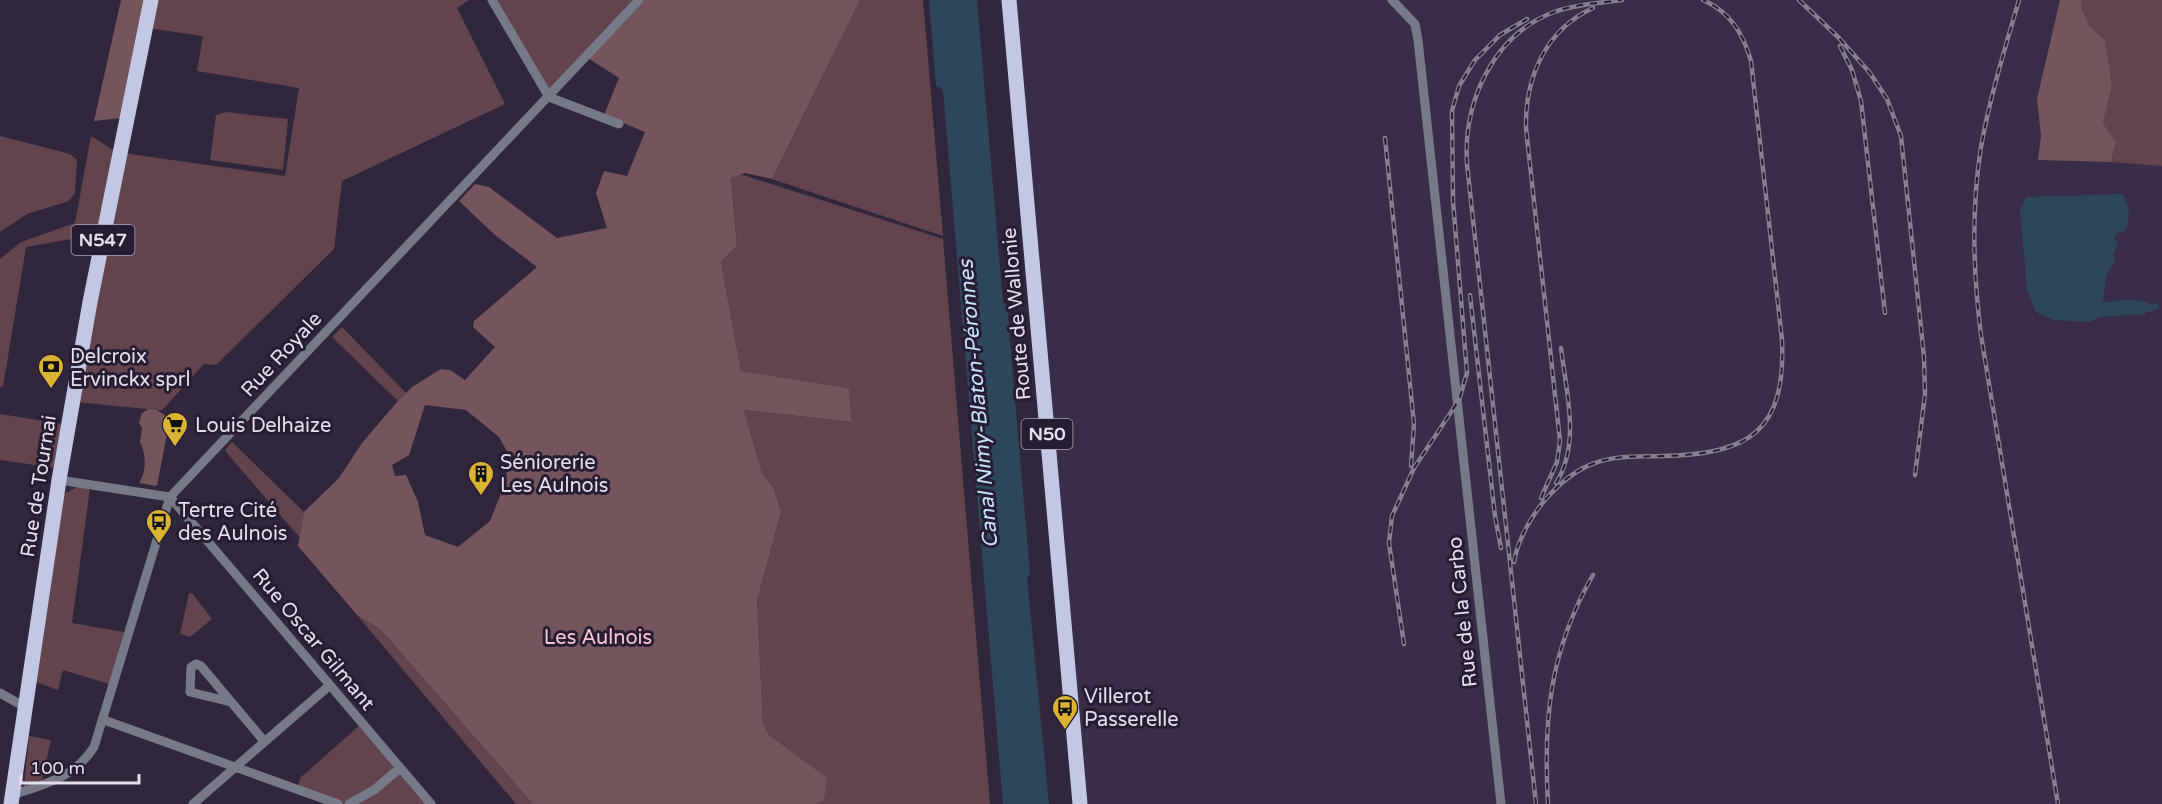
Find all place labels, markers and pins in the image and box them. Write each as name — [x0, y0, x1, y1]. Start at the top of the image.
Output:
place label: Delcroix Ervinckx sprl — [70, 345, 190, 392]
bank icon: Delcroix Ervinckx sprl — [36, 352, 66, 390]
supermarket icon: Louis Delhaize — [160, 410, 190, 448]
place label: Louis Delhaize — [195, 414, 331, 438]
place label: Séniorerie Les Aulnois — [500, 451, 608, 498]
building icon: Séniorerie Les Aulnois — [466, 459, 496, 497]
place label: Tertre Cité des Aulnois — [178, 499, 287, 546]
bus stop icon: Tertre Cité des Aulnois — [144, 507, 174, 545]
place label: Villerot Passerelle — [1084, 685, 1179, 732]
bus stop icon: Villerot Passerelle — [1050, 693, 1080, 731]

